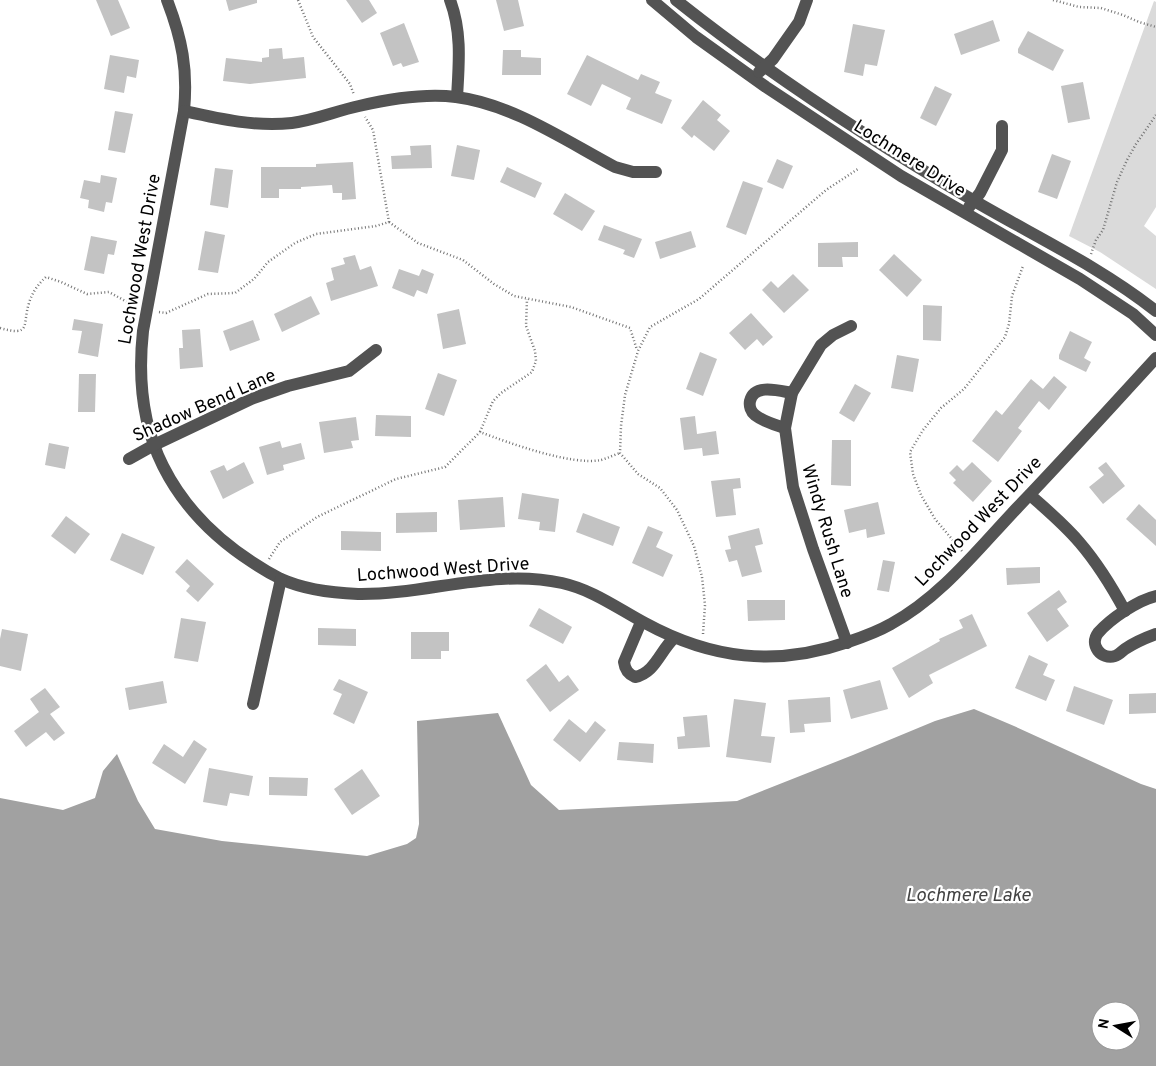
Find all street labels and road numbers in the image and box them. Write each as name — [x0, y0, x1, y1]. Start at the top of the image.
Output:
street label: Lochmere Drive — [849, 116, 970, 203]
street label: Lochwood West Drive — [114, 172, 167, 346]
street label: Shadow Bend Lane — [129, 364, 280, 448]
street label: Lochwood West Drive — [911, 452, 1047, 592]
street label: Windy Rush Lane — [795, 462, 858, 601]
street label: Lochwood West Drive — [356, 553, 530, 588]

